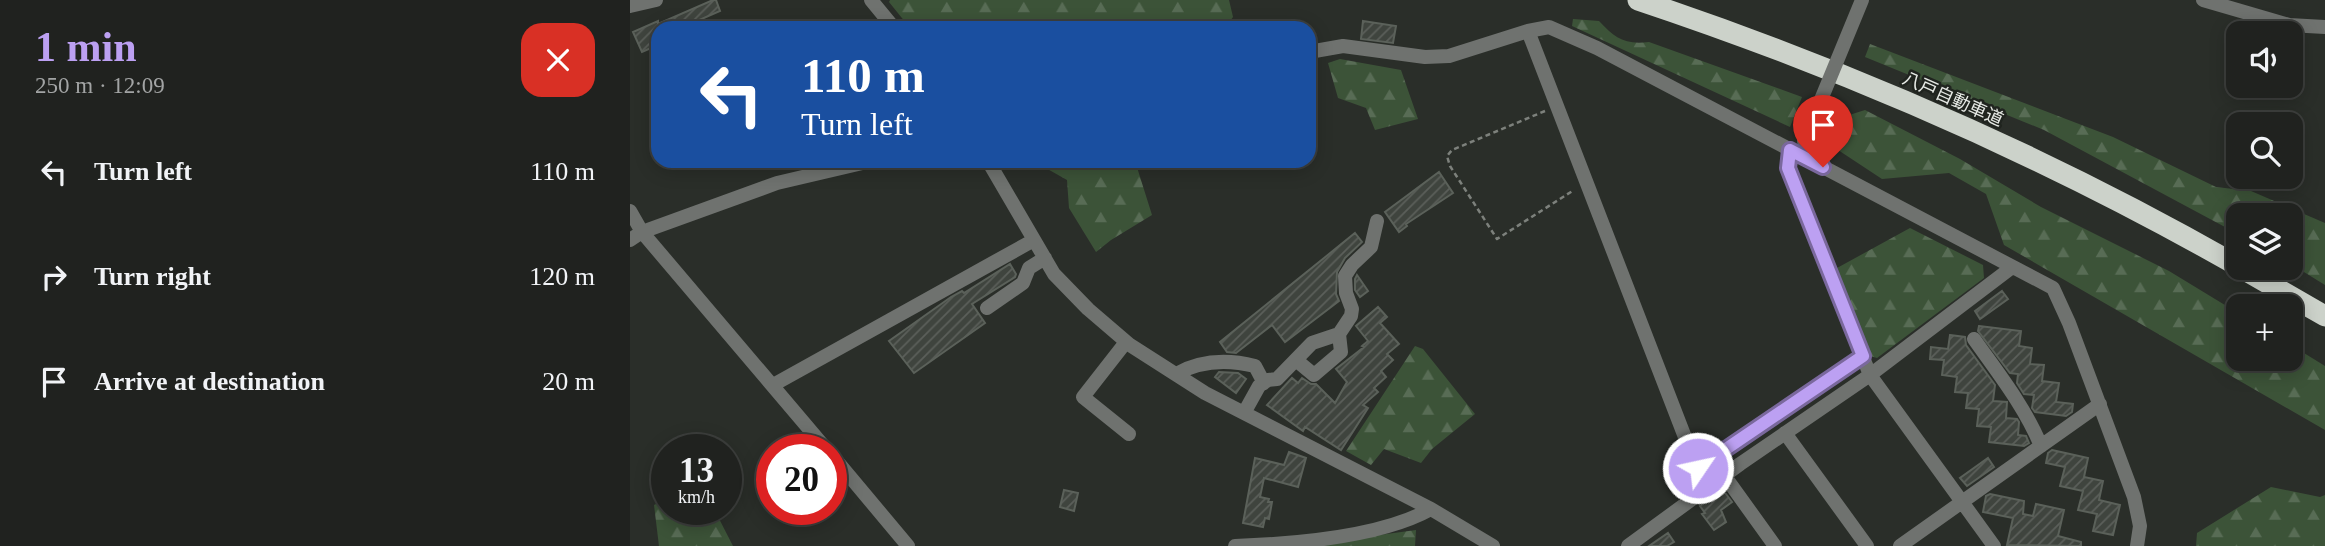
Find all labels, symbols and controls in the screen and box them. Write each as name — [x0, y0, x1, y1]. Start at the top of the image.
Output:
map controls — [2226, 21, 2303, 371]
button: sound — [2226, 21, 2303, 98]
button: close — [521, 23, 595, 97]
text: 1 min — [35, 24, 137, 70]
text: 110 m — [801, 48, 925, 103]
icon: left — [686, 49, 777, 140]
street label: 八戸自動車道 — [1900, 68, 2006, 130]
text: 250 m · 12:09 — [35, 73, 165, 98]
pin — [1793, 95, 1853, 167]
text: Turn left — [801, 106, 913, 142]
icon: arrive — [1804, 106, 1842, 144]
button: search — [2226, 112, 2303, 189]
icon: left — [35, 153, 73, 191]
text: Turn left — [94, 157, 192, 186]
text: 110 m — [530, 157, 595, 186]
button: layers — [2226, 203, 2303, 280]
icon: right — [35, 258, 73, 296]
text: Turn right — [94, 262, 211, 291]
text: 120 m — [529, 262, 595, 291]
button: + — [2226, 294, 2303, 371]
icon: arrive — [35, 363, 73, 401]
text: Arrive at destination — [94, 367, 325, 396]
text: 20 m — [542, 367, 595, 396]
position arrow — [1661, 431, 1735, 505]
speed limit sign: 20 — [756, 434, 847, 525]
text: 13 — [679, 451, 714, 490]
text: km/h — [678, 487, 715, 507]

